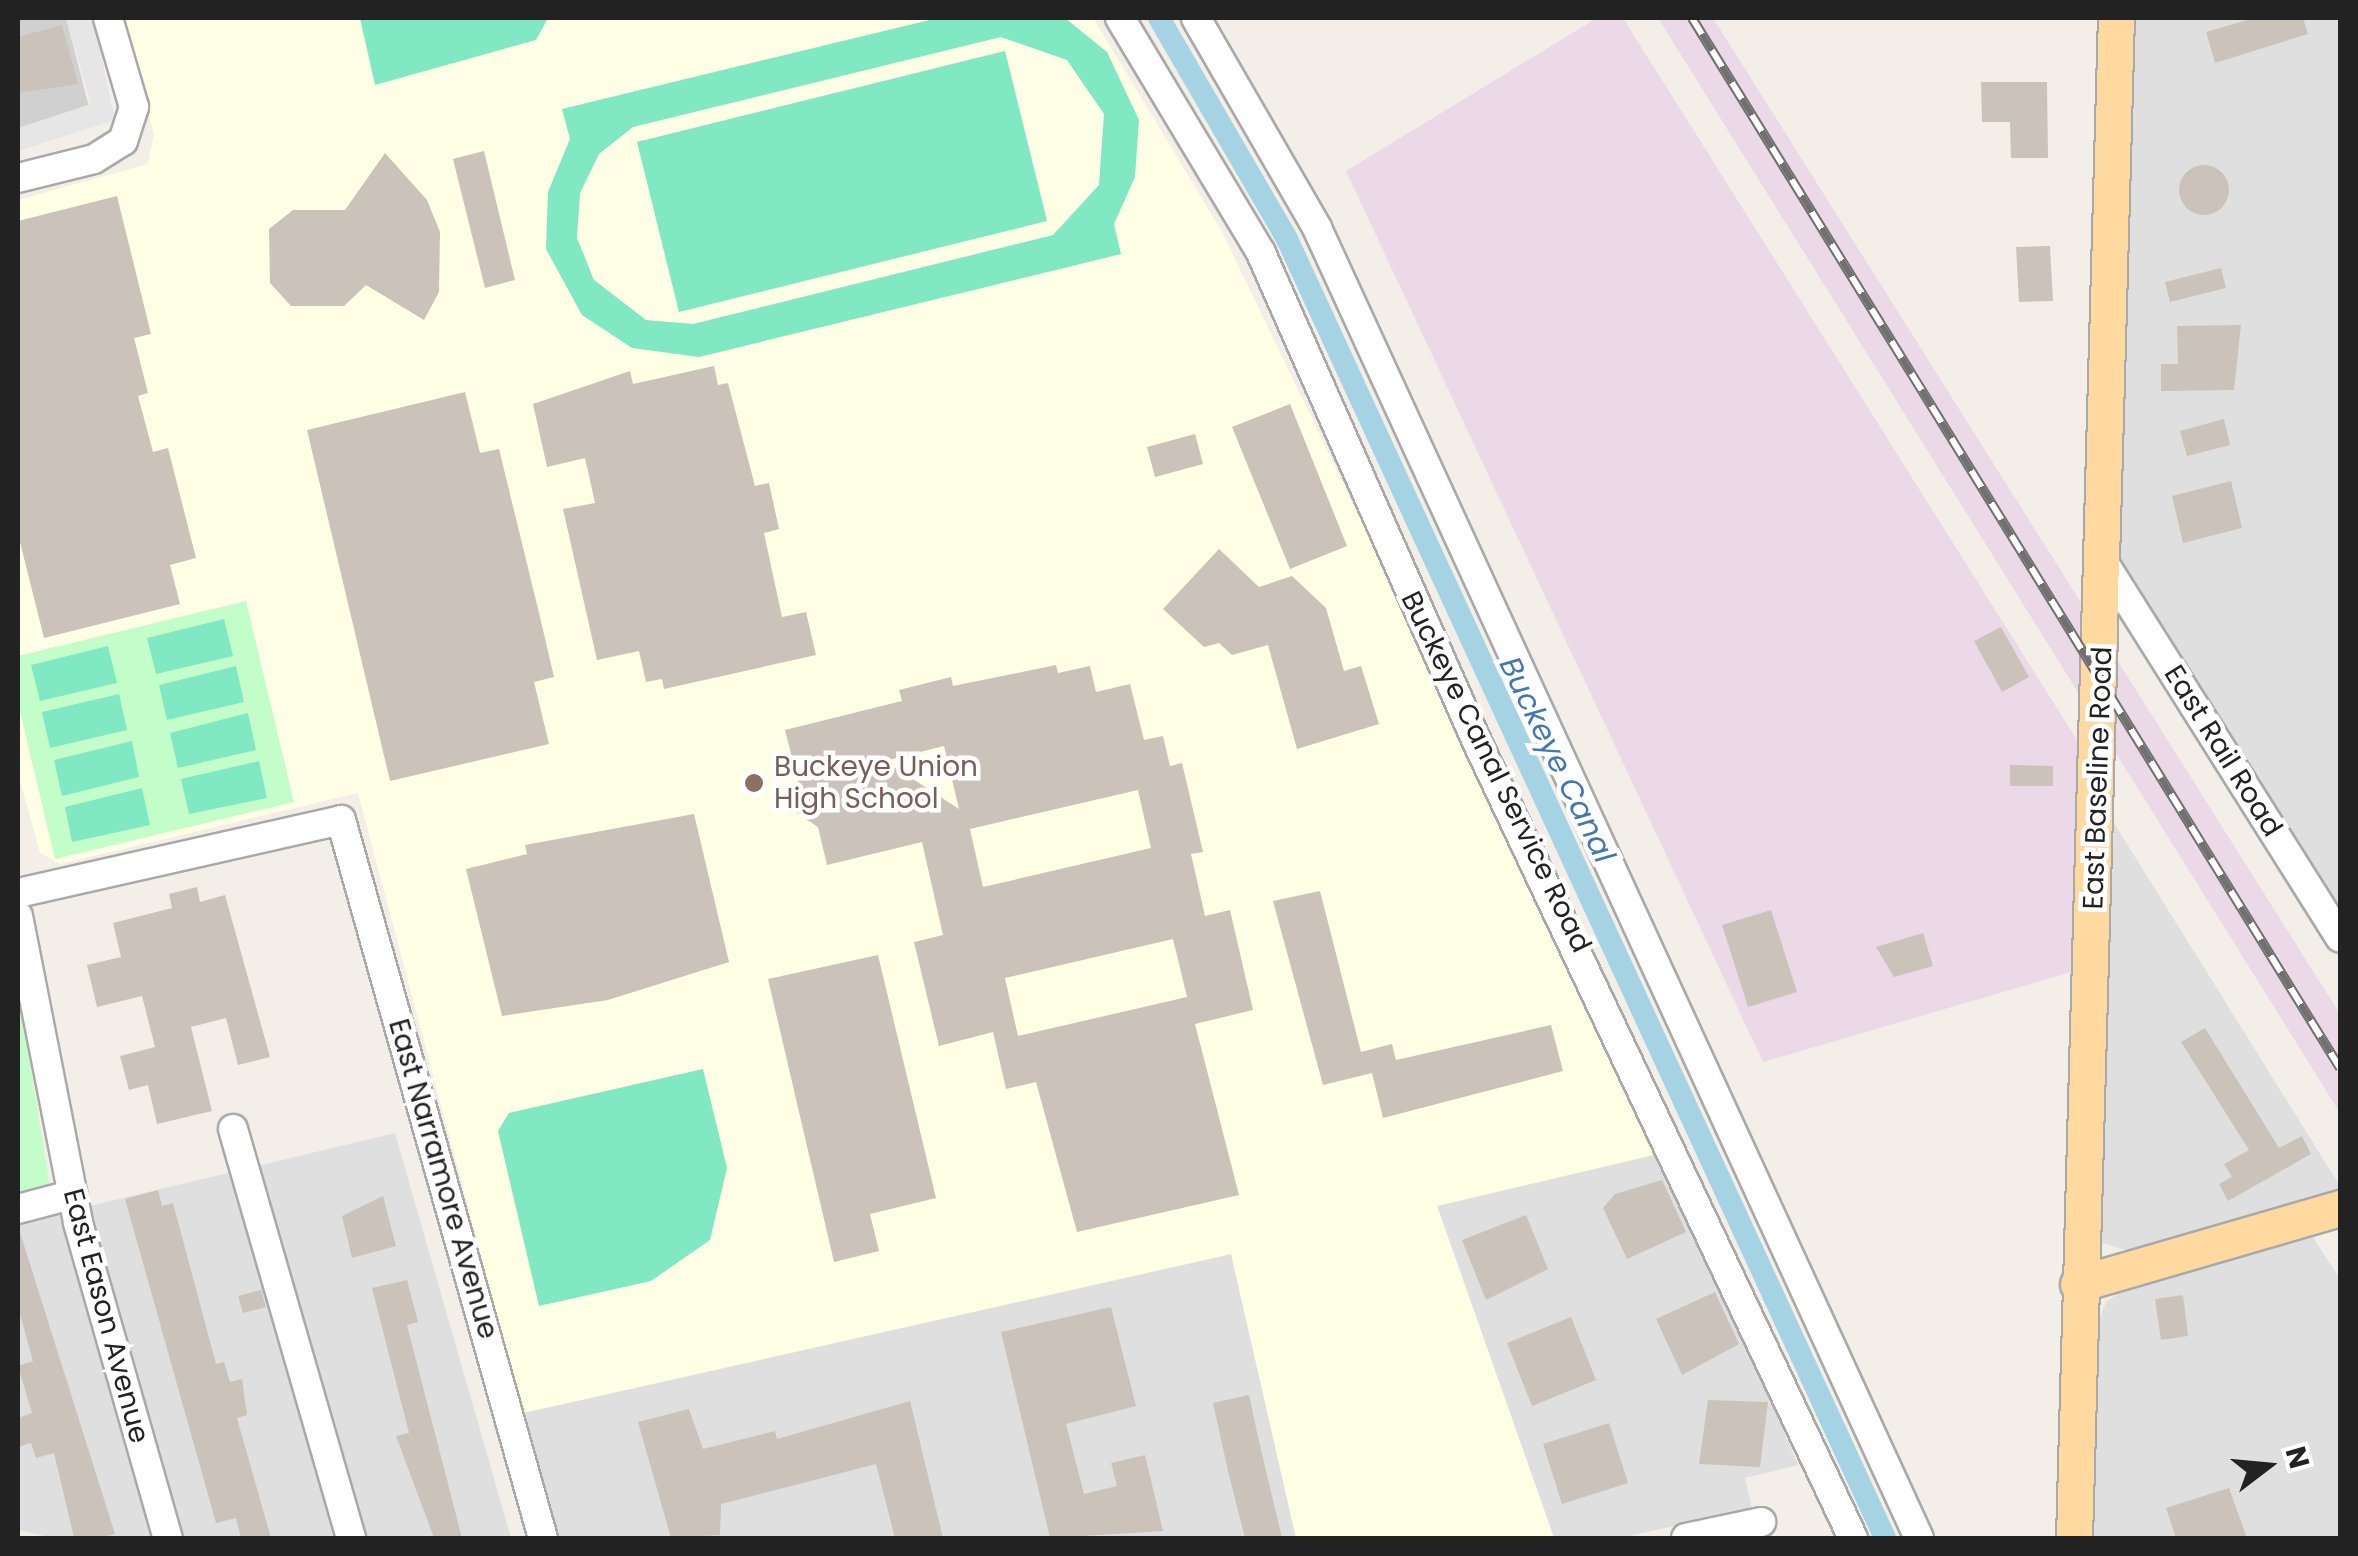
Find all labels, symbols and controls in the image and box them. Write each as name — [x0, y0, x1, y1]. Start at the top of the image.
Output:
street label: Buckeye Canal Service Road — [1394, 586, 1598, 958]
street label: East Baseline Road — [2077, 646, 2119, 910]
water label: Buckeye Canal — [1492, 651, 1622, 869]
street label: East Rail Road — [2157, 659, 2289, 843]
place label: Buckeye Union High School — [774, 750, 978, 816]
marker: Buckeye Union High School — [743, 772, 765, 794]
street label: East Narramore Avenue — [381, 1015, 505, 1343]
street label: East Eason Avenue — [56, 1185, 156, 1447]
north arrow — [2218, 1416, 2318, 1516]
text: N — [2276, 1442, 2319, 1473]

